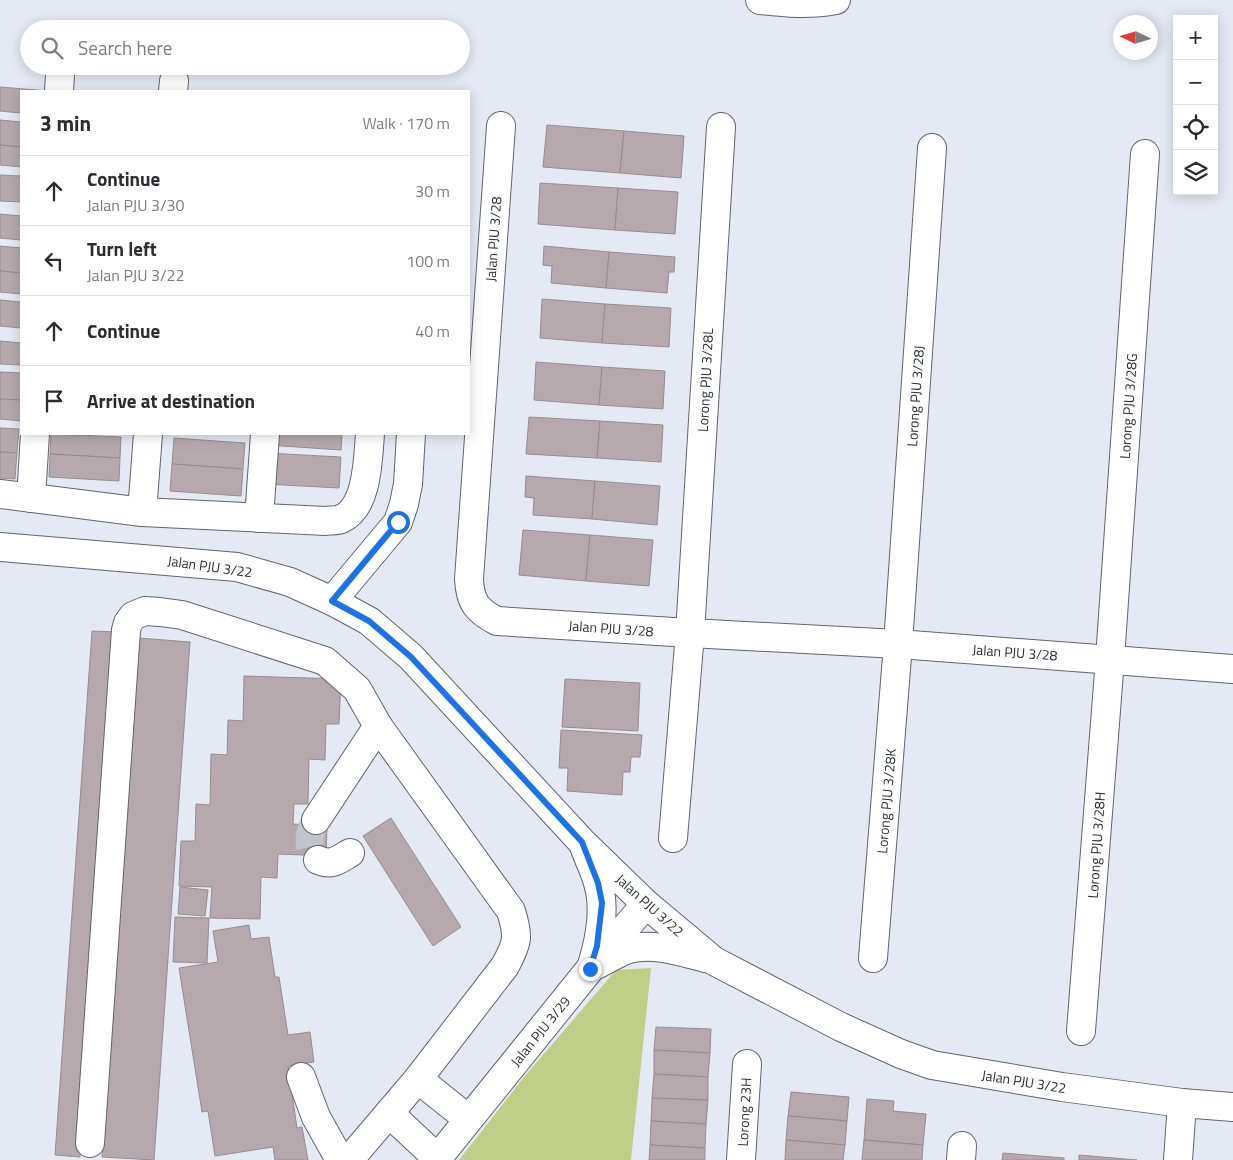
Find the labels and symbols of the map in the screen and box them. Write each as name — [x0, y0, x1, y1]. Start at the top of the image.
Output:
north arrow — [1113, 15, 1158, 60]
street label: Jalan PJU 3/28 — [480, 196, 506, 282]
street label: Lorong PJU 3/28L — [692, 327, 718, 432]
street label: Lorong PJU 3/28J — [901, 345, 929, 447]
street label: Lorong PJU 3/28G — [1114, 352, 1142, 460]
route start — [387, 511, 410, 534]
street label: Jalan PJU 3/22 — [166, 550, 254, 582]
street label: Jalan PJU 3/28 — [568, 615, 654, 641]
street label: Jalan PJU 3/28 — [972, 639, 1058, 665]
street label: Lorong PJU 3/28K — [871, 748, 901, 854]
street label: Lorong PJU 3/28H — [1082, 791, 1110, 899]
street label: Jalan PJU 3/22 — [611, 869, 689, 941]
route end — [579, 958, 602, 981]
street label: Jalan PJU 3/29 — [505, 991, 575, 1071]
street label: Jalan PJU 3/22 — [980, 1064, 1068, 1098]
street label: Lorong 23H — [732, 1077, 756, 1147]

